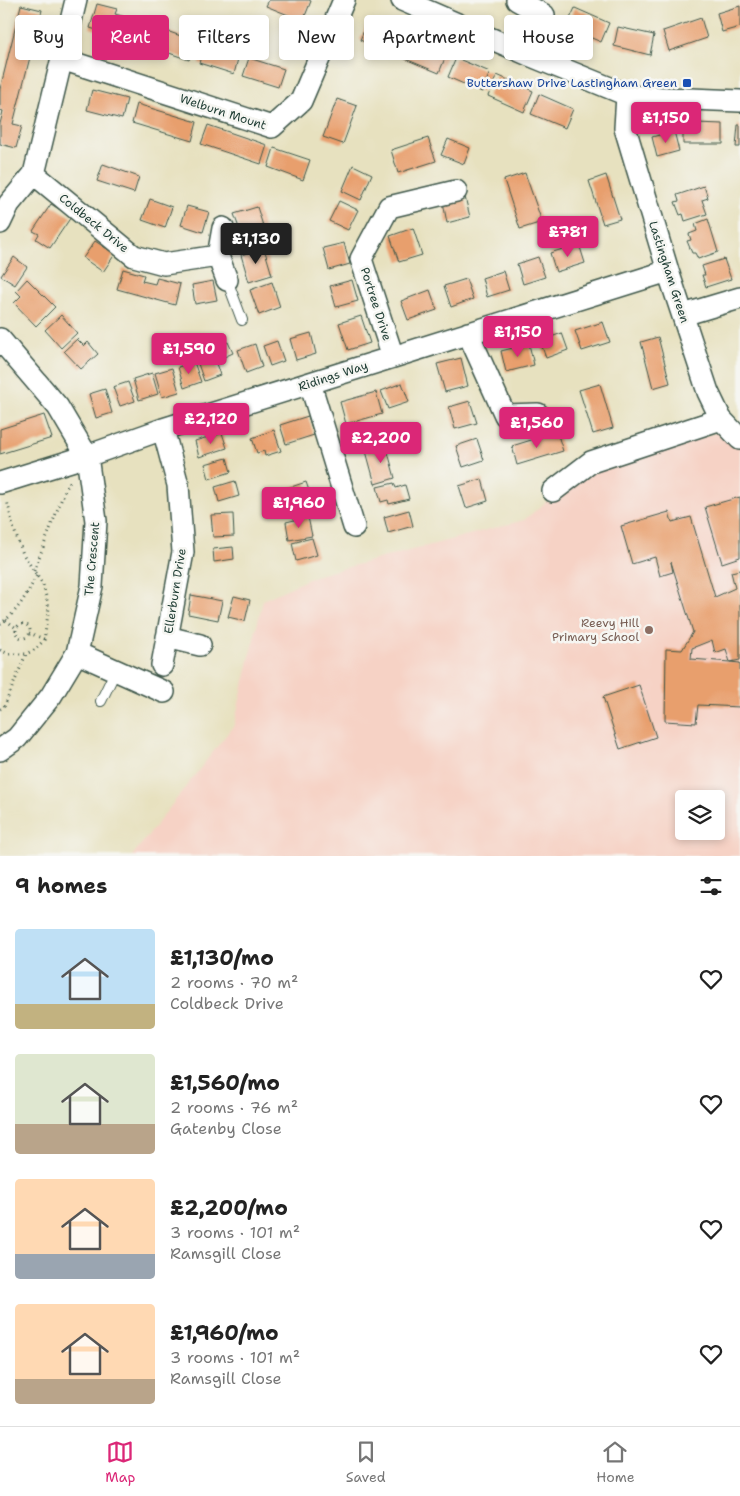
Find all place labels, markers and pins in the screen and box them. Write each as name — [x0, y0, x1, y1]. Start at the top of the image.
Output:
place label: Buttershaw Drive Lastingham Green — [467, 75, 677, 91]
marker: Buttershaw Drive Lastingham Green — [681, 77, 693, 89]
pin: £1,150 — [625, 102, 707, 144]
pin: £781 — [538, 216, 598, 258]
pin: £1,130 — [215, 222, 297, 265]
pin: £1,150 — [477, 316, 559, 358]
pin: £1,590 — [148, 332, 230, 375]
pin: £2,120 — [170, 402, 252, 445]
pin: £1,560 — [496, 406, 578, 449]
pin: £2,200 — [340, 422, 422, 464]
pin: £1,960 — [258, 486, 340, 529]
place label: Reevy Hill Primary School — [552, 615, 639, 645]
marker: Reevy Hill Primary School — [643, 624, 655, 636]

